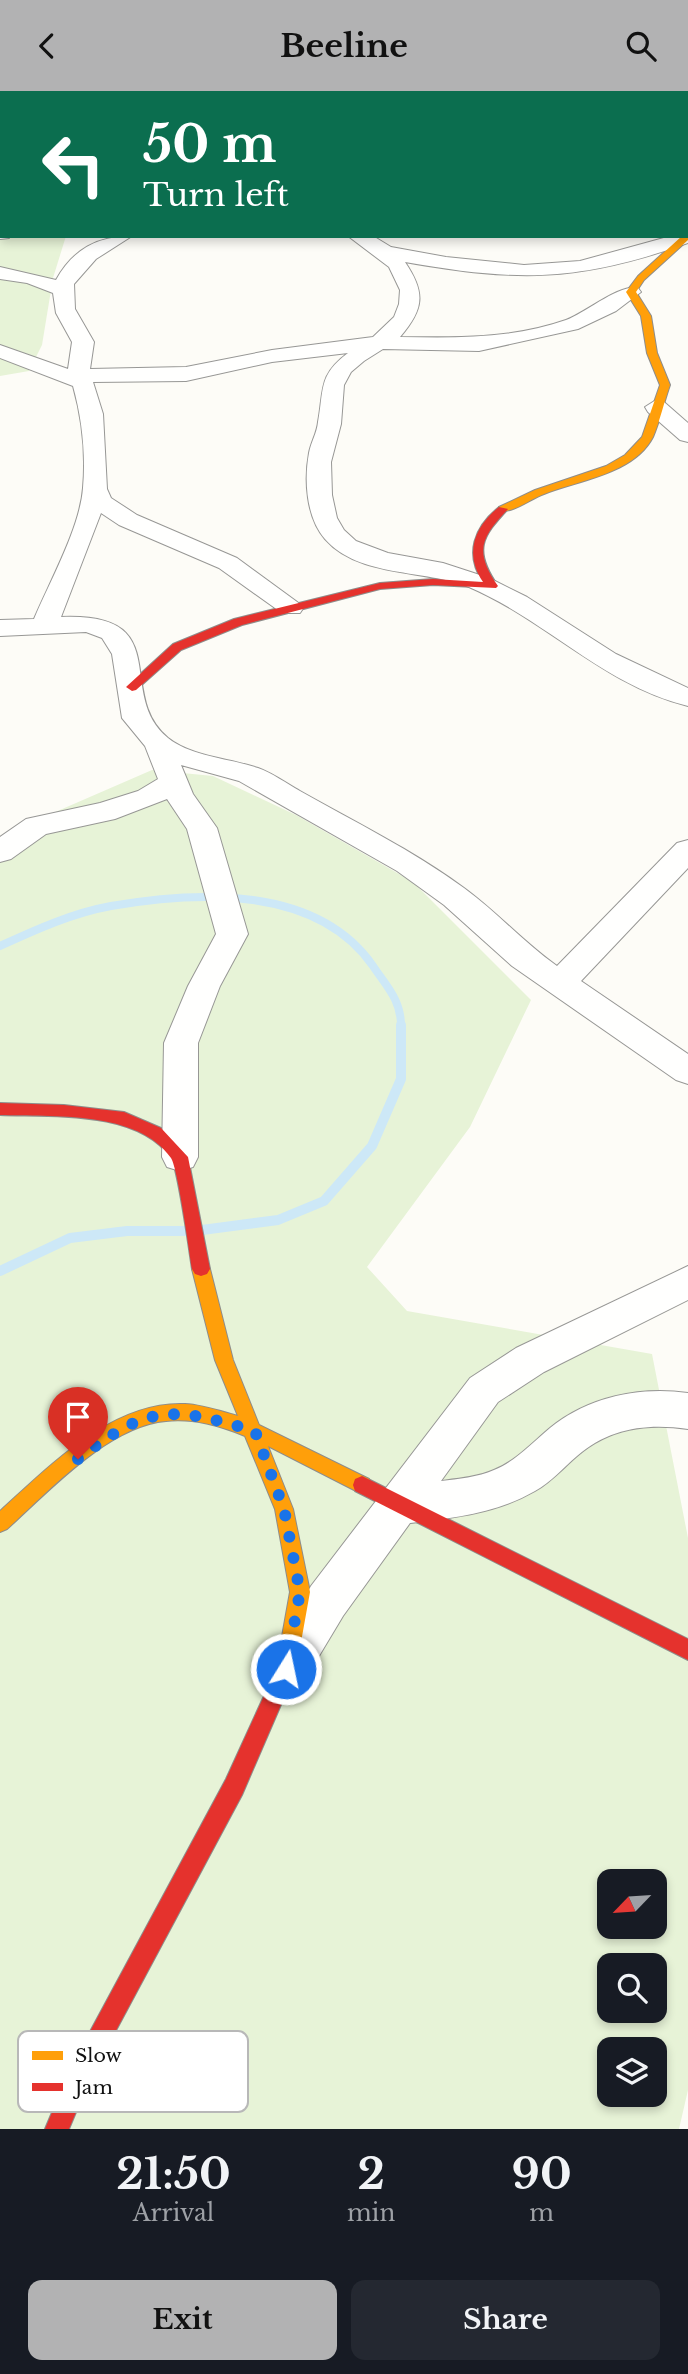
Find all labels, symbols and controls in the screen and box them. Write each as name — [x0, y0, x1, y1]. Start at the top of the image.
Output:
text: Beeline — [280, 26, 408, 66]
icon: back — [28, 27, 66, 65]
icon: search — [622, 27, 660, 65]
text: 50 m — [143, 114, 276, 175]
icon: left — [28, 119, 119, 210]
text: Turn left — [143, 175, 289, 215]
pin — [48, 1387, 108, 1459]
icon: arrive — [59, 1398, 97, 1436]
position arrow — [249, 1632, 323, 1706]
north arrow — [597, 1869, 667, 1939]
map controls — [597, 1869, 667, 2107]
button: search — [597, 1953, 667, 2023]
legend — [18, 2031, 248, 2112]
button: layers — [597, 2037, 667, 2107]
text: Slow — [75, 2044, 122, 2067]
text: Jam — [72, 2076, 113, 2099]
text: 21:50 — [116, 2148, 231, 2200]
text: 2 — [357, 2148, 385, 2200]
text: 90 — [512, 2148, 572, 2200]
text: Arrival — [133, 2199, 214, 2227]
text: min — [347, 2199, 395, 2227]
text: m — [529, 2199, 554, 2227]
button: Exit — [28, 2280, 337, 2360]
button: Share — [351, 2280, 660, 2360]

